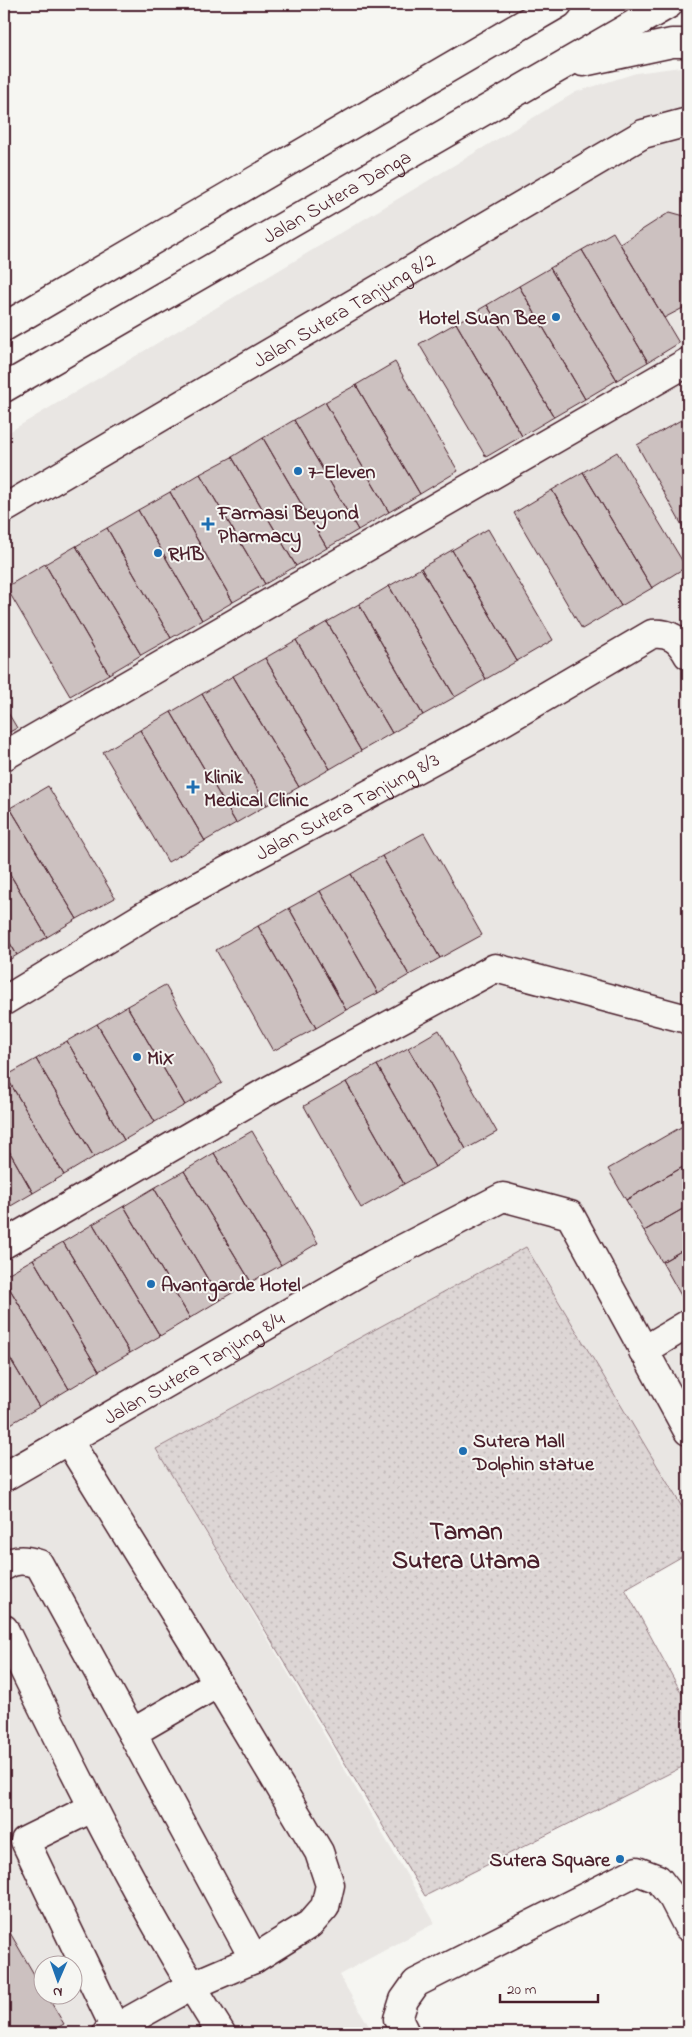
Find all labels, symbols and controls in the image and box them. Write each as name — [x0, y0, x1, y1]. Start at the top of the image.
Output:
street label: Jalan Sutera Danga — [258, 144, 417, 252]
street label: Jalan Sutera Tanjung 8/2 — [249, 247, 442, 377]
place label: Hotel Suan Bee — [419, 305, 547, 334]
marker: Hotel Suan Bee — [550, 311, 562, 323]
place label: 7-Eleven — [308, 459, 375, 488]
marker: 7-Eleven — [292, 465, 304, 477]
place label: Farmasi Beyond Pharmacy — [217, 500, 359, 553]
marker: Farmasi Beyond Pharmacy — [202, 518, 214, 530]
place label: RHB — [168, 541, 205, 570]
marker: RHB — [152, 547, 164, 559]
street label: Jalan Sutera Tanjung 8/3 — [251, 747, 446, 869]
place label: Klinik Medical Clinic — [204, 764, 309, 816]
marker: Klinik Medical Clinic — [186, 780, 200, 794]
place label: MiX — [147, 1045, 175, 1074]
marker: MiX — [131, 1051, 143, 1063]
place label: Avantgarde Hotel — [161, 1272, 301, 1302]
marker: Avantgarde Hotel — [145, 1278, 157, 1290]
street label: Jalan Sutera Tanjung 8/4 — [99, 1306, 291, 1433]
place label: Sutera Mall Dolphin statue — [472, 1428, 595, 1480]
marker: Sutera Mall Dolphin statue — [457, 1445, 469, 1457]
district label: Taman Sutera Utama — [392, 1515, 540, 1580]
place label: Sutera Square — [490, 1847, 611, 1876]
marker: Sutera Square — [614, 1853, 626, 1865]
north arrow — [32, 1954, 82, 2004]
scale bar — [500, 1972, 597, 2004]
text: 20 m — [507, 1979, 537, 2001]
text: N — [53, 1981, 63, 2002]

